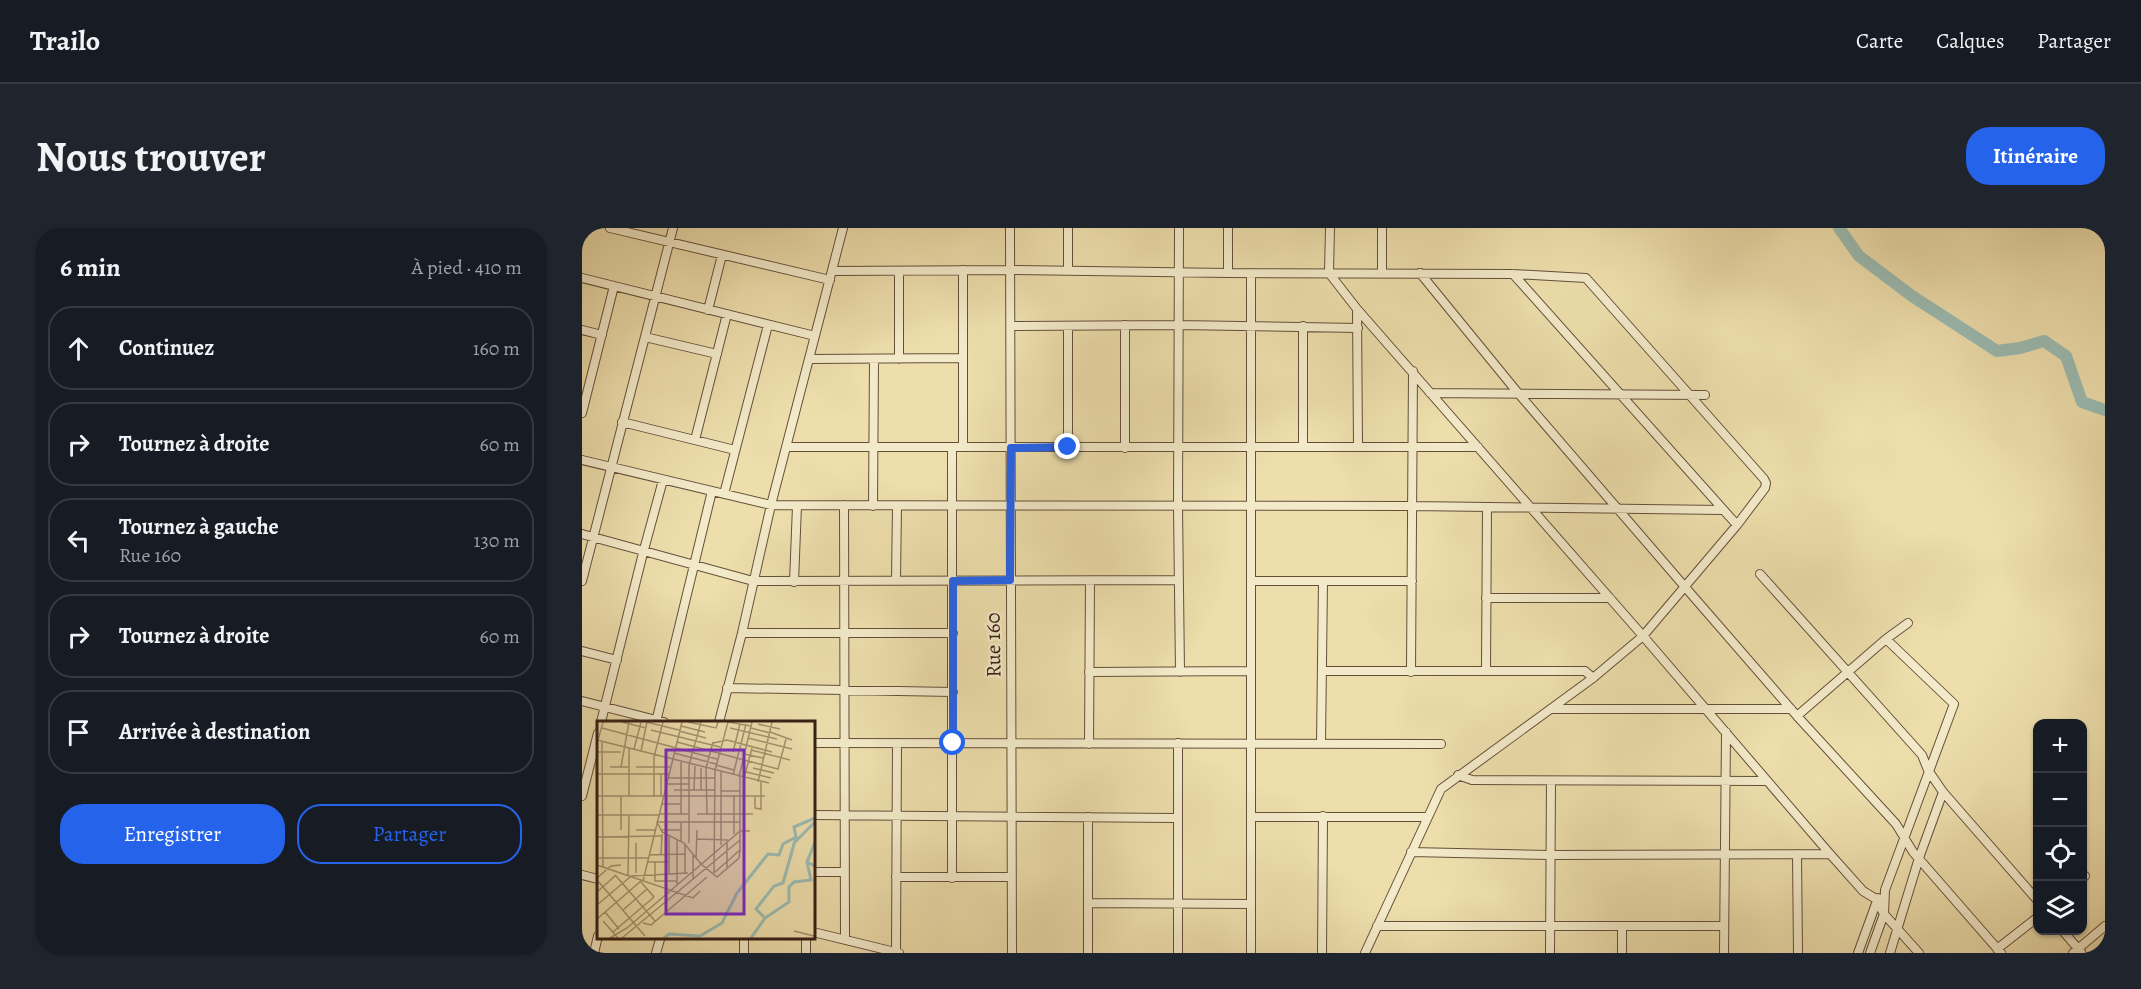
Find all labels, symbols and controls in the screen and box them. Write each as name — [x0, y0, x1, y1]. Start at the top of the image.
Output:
text: Trailo — [30, 22, 100, 60]
text: Carte — [1856, 27, 1903, 55]
text: Calques — [1936, 27, 2004, 55]
text: Partager — [2037, 27, 2111, 55]
button: Itinéraire — [1966, 127, 2105, 185]
text: Nous trouver — [36, 128, 266, 185]
text: 6 min — [60, 250, 121, 285]
text: À pied · 410 m — [411, 254, 522, 281]
icon: ahead — [62, 332, 95, 365]
text: Continuez — [119, 333, 214, 363]
text: 160 m — [473, 335, 520, 362]
icon: right — [62, 428, 95, 461]
text: Tournez à droite — [119, 429, 270, 459]
text: 60 m — [480, 431, 520, 458]
route end — [1054, 433, 1080, 459]
text: Tournez à gauche — [119, 512, 279, 542]
icon: left — [62, 524, 95, 557]
text: 130 m — [474, 527, 520, 554]
text: Rue 160 — [119, 542, 181, 569]
street label: Rue 160 — [978, 612, 1008, 678]
icon: right — [62, 620, 95, 653]
text: Tournez à droite — [119, 621, 270, 651]
text: 60 m — [480, 623, 520, 650]
icon: arrive — [62, 716, 95, 749]
text: Arrivée à destination — [119, 717, 310, 747]
map controls — [2033, 719, 2087, 935]
button: + — [2033, 719, 2087, 773]
inset map — [597, 721, 814, 938]
route start — [939, 729, 965, 755]
button: − — [2033, 773, 2087, 827]
button: Enregistrer — [60, 804, 285, 864]
button: Partager — [297, 804, 522, 864]
button: locate — [2033, 827, 2087, 881]
button: layers — [2033, 881, 2087, 935]

